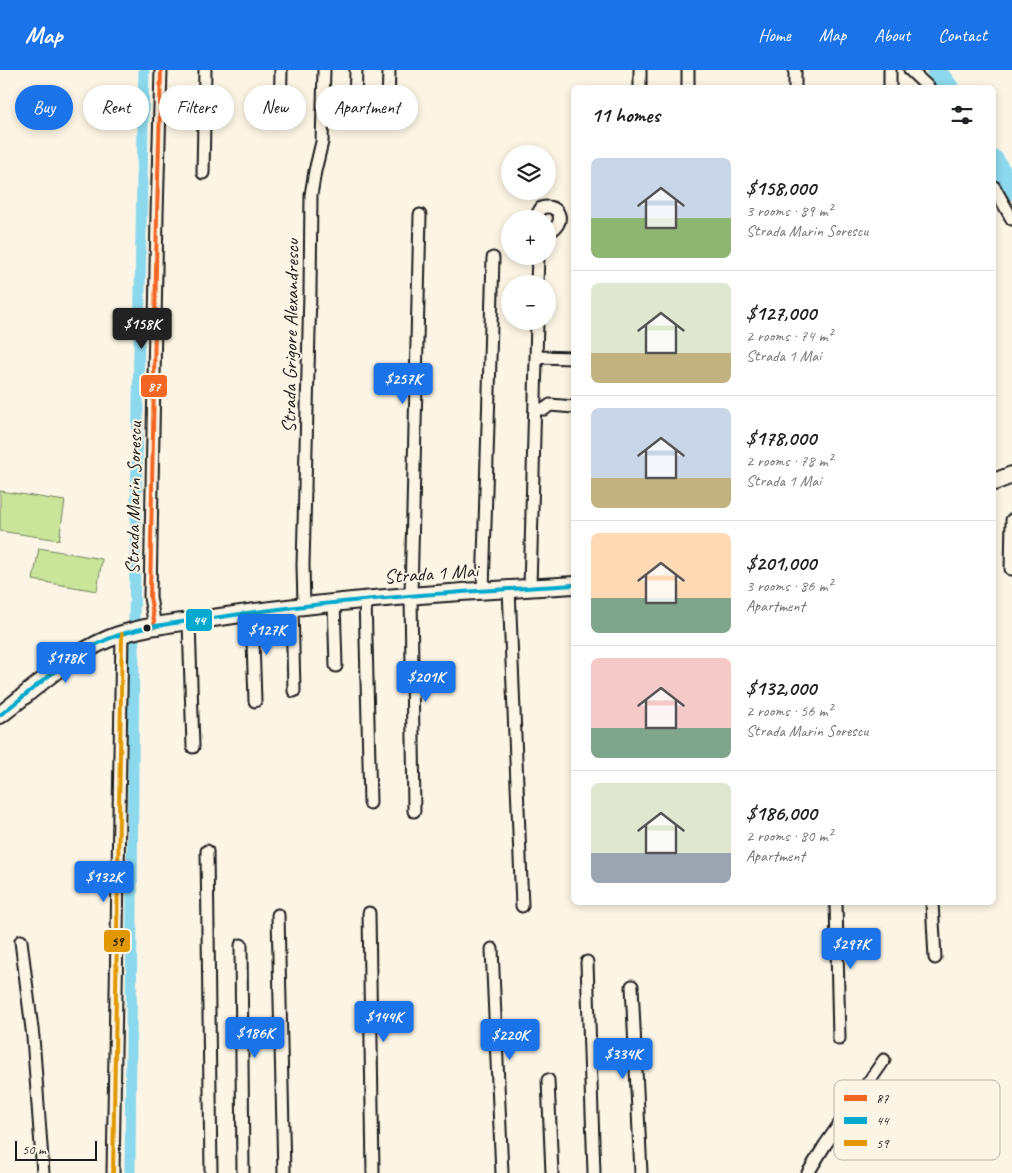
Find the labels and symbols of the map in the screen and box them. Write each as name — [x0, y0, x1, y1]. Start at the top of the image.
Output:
street label: Strada Grigore Alexandrescu — [276, 237, 305, 433]
pin: $158K — [107, 308, 177, 350]
pin: $257K — [368, 362, 438, 405]
line badge: 87 — [140, 374, 168, 398]
text: 87 — [148, 378, 162, 395]
street label: Strada Marin Sorescu — [120, 420, 147, 575]
street label: Strada 1 Mai — [383, 558, 481, 589]
line badge: 44 — [185, 608, 213, 632]
text: 44 — [193, 612, 207, 629]
pin: $127K — [232, 614, 302, 656]
unlabelled marker — [142, 623, 152, 633]
pin: $178K — [31, 642, 101, 684]
pin: $201K — [391, 660, 461, 703]
pin: $132K — [69, 860, 139, 903]
pin: $297K — [816, 928, 886, 970]
line badge: 59 — [103, 929, 131, 953]
text: 59 — [111, 933, 125, 950]
pin: $144K — [349, 1000, 419, 1043]
pin: $186K — [220, 1016, 290, 1059]
pin: $220K — [475, 1018, 545, 1061]
pin: $334K — [588, 1038, 658, 1080]
legend — [834, 1080, 1000, 1160]
text: 87 — [876, 1090, 889, 1107]
text: 44 — [876, 1112, 890, 1129]
text: 59 — [876, 1135, 890, 1152]
scale bar — [15, 1138, 98, 1161]

